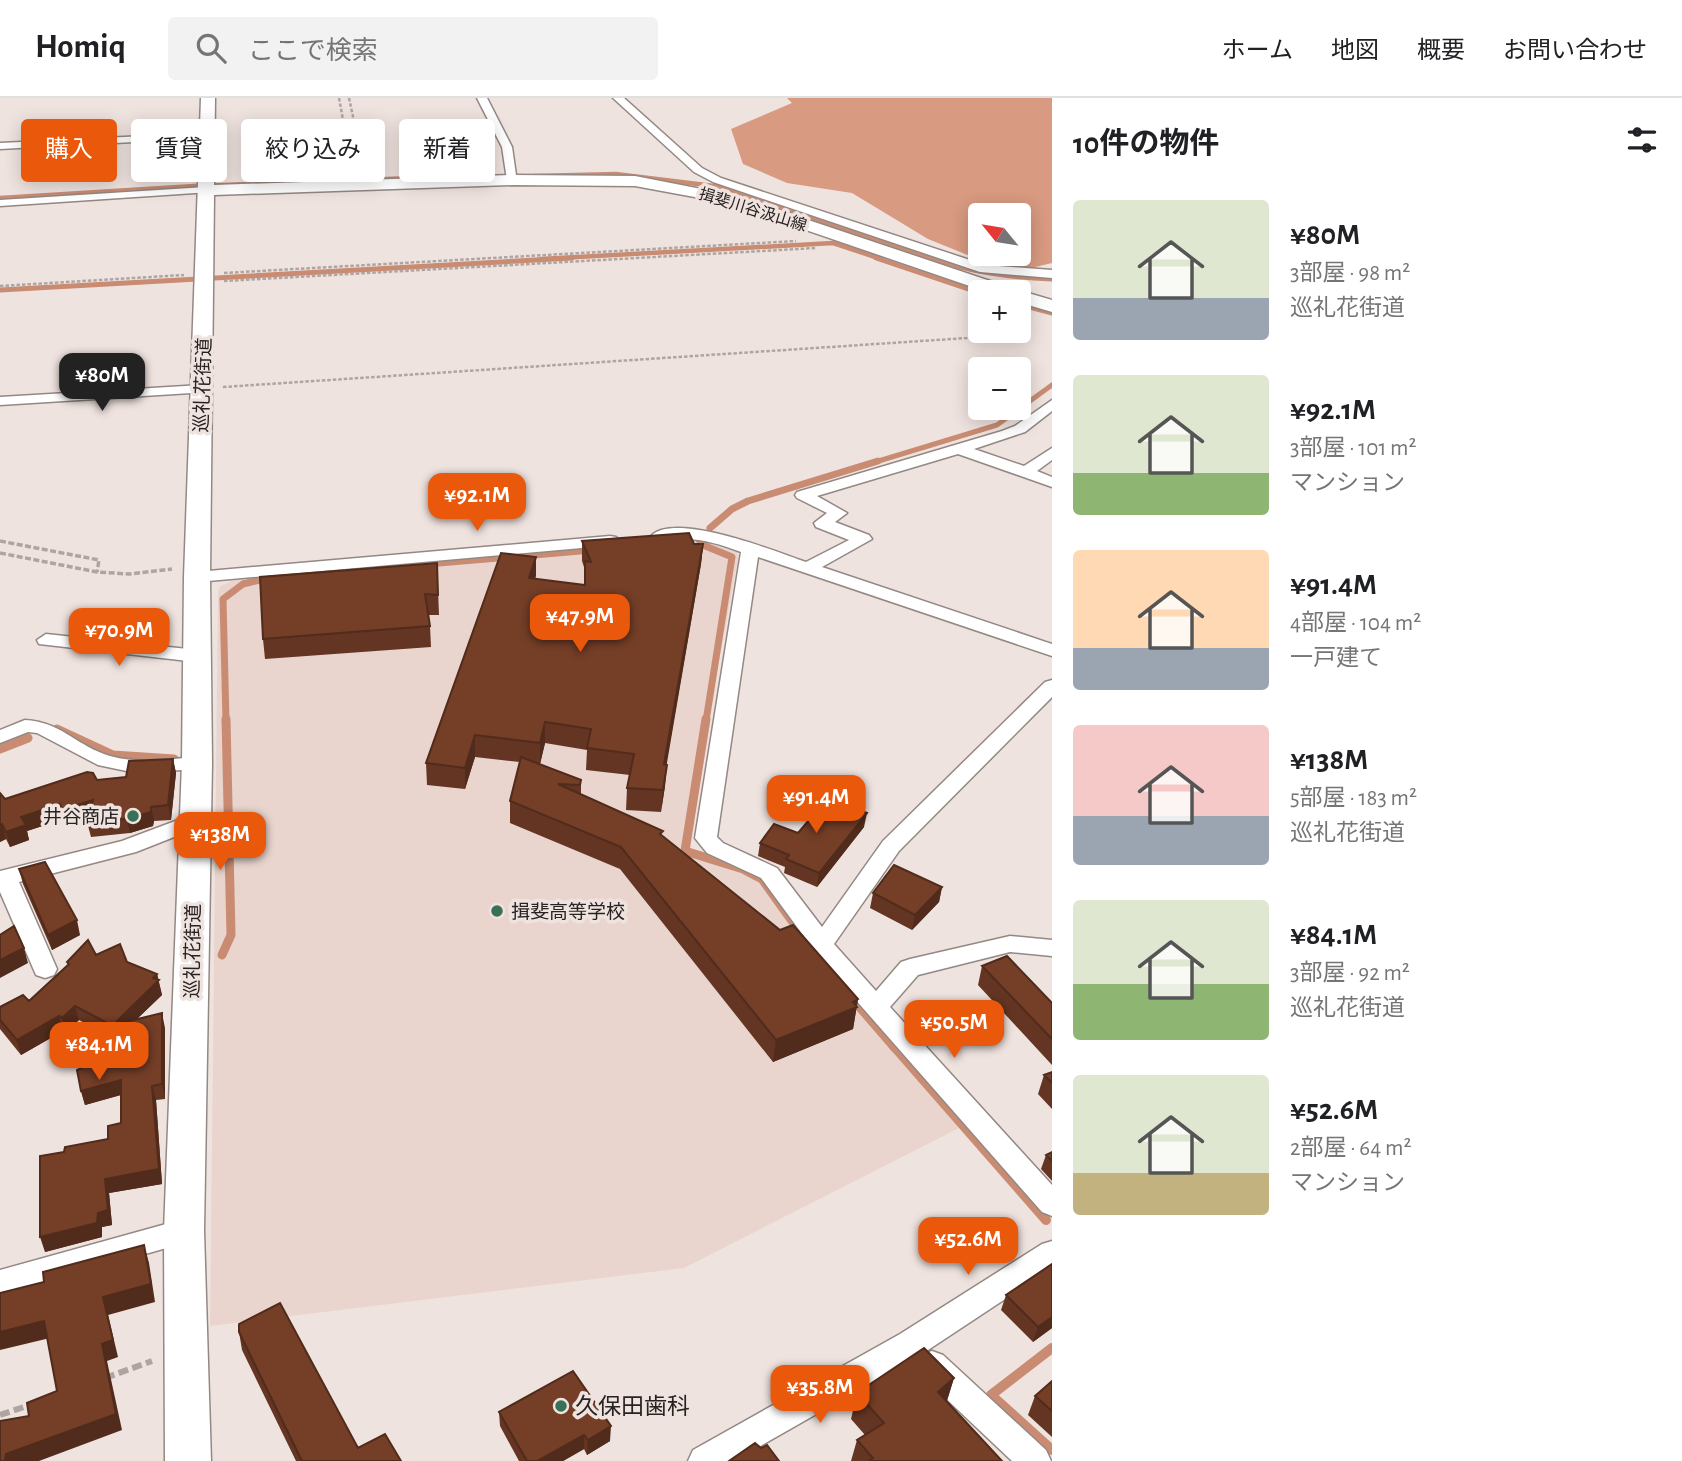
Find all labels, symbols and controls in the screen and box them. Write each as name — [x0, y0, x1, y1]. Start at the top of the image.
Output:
search box — [168, 17, 658, 80]
icon: search — [192, 29, 230, 67]
text: Homiq — [35, 31, 126, 64]
text: ここで検索 — [248, 38, 378, 64]
text: ホーム — [1222, 39, 1293, 63]
text: 地図 — [1331, 39, 1379, 63]
text: 概要 — [1417, 39, 1465, 63]
text: お問い合わせ — [1503, 39, 1647, 63]
chip: 購入 — [21, 119, 117, 182]
chip: 賃貸 — [131, 119, 227, 182]
chip: 絞り込み — [241, 119, 385, 182]
chip: 新着 — [399, 119, 495, 182]
icon: filters — [1623, 121, 1661, 159]
text: 10件の物件 — [1073, 129, 1219, 159]
street label: 揖斐川谷汲山線 — [697, 185, 809, 234]
north arrow — [968, 203, 1031, 266]
map controls — [968, 203, 1031, 420]
text: ¥80M — [1290, 220, 1360, 250]
icon: home — [1129, 228, 1213, 312]
text: 3部屋 · 98 m² — [1290, 262, 1410, 285]
button: + — [968, 280, 1031, 343]
text: 巡礼花街道 — [1290, 297, 1405, 320]
street label: 巡礼花街道 — [190, 337, 215, 433]
pin: ¥80M — [61, 354, 143, 413]
button: − — [968, 357, 1031, 420]
text: ¥80M — [75, 364, 129, 387]
text: ¥92.1M — [1290, 395, 1376, 425]
icon: home — [1129, 403, 1213, 487]
text: 3部屋 · 101 m² — [1290, 437, 1417, 460]
text: マンション — [1290, 472, 1405, 495]
pin: ¥92.1M — [420, 474, 534, 533]
text: ¥92.1M — [444, 484, 510, 507]
text: ¥91.4M — [1290, 570, 1377, 600]
icon: home — [1129, 578, 1213, 662]
pin: ¥47.9M — [523, 594, 637, 654]
text: ¥47.9M — [546, 605, 614, 628]
pin: ¥70.9M — [62, 608, 176, 668]
text: 4部屋 · 104 m² — [1290, 612, 1421, 635]
text: ¥70.9M — [85, 619, 153, 642]
text: 一戸建て — [1290, 647, 1382, 670]
text: ¥138M — [1290, 745, 1368, 775]
icon: home — [1129, 753, 1213, 837]
pin: ¥91.4M — [759, 776, 873, 835]
text: ¥91.4M — [783, 786, 849, 809]
text: 5部屋 · 183 m² — [1290, 787, 1417, 810]
place label: 井谷商店 — [43, 806, 119, 827]
marker: 井谷商店 — [125, 808, 141, 824]
pin: ¥138M — [171, 812, 269, 872]
text: 巡礼花街道 — [1290, 822, 1405, 845]
text: ¥138M — [190, 823, 250, 846]
place label: 揖斐高等学校 — [511, 901, 625, 922]
street label: 巡礼花街道 — [181, 903, 204, 999]
marker: 揖斐高等学校 — [489, 903, 505, 919]
text: ¥84.1M — [1290, 920, 1377, 950]
icon: home — [1129, 928, 1213, 1012]
text: 3部屋 · 92 m² — [1290, 962, 1410, 985]
text: 巡礼花街道 — [1290, 997, 1405, 1020]
pin: ¥50.5M — [897, 1000, 1011, 1060]
text: ¥50.5M — [920, 1011, 988, 1034]
pin: ¥84.1M — [42, 1023, 156, 1082]
text: ¥84.1M — [66, 1033, 132, 1056]
text: ¥52.6M — [1290, 1095, 1378, 1125]
icon: home — [1129, 1103, 1213, 1187]
text: 2部屋 · 64 m² — [1290, 1137, 1411, 1160]
text: マンション — [1290, 1172, 1405, 1195]
pin: ¥52.6M — [911, 1218, 1025, 1277]
text: ¥52.6M — [934, 1228, 1002, 1251]
pin: ¥35.8M — [763, 1366, 877, 1425]
text: ¥35.8M — [787, 1376, 853, 1399]
place label: 久保田歯科 — [575, 1394, 690, 1419]
marker: 久保田歯科 — [553, 1398, 569, 1414]

